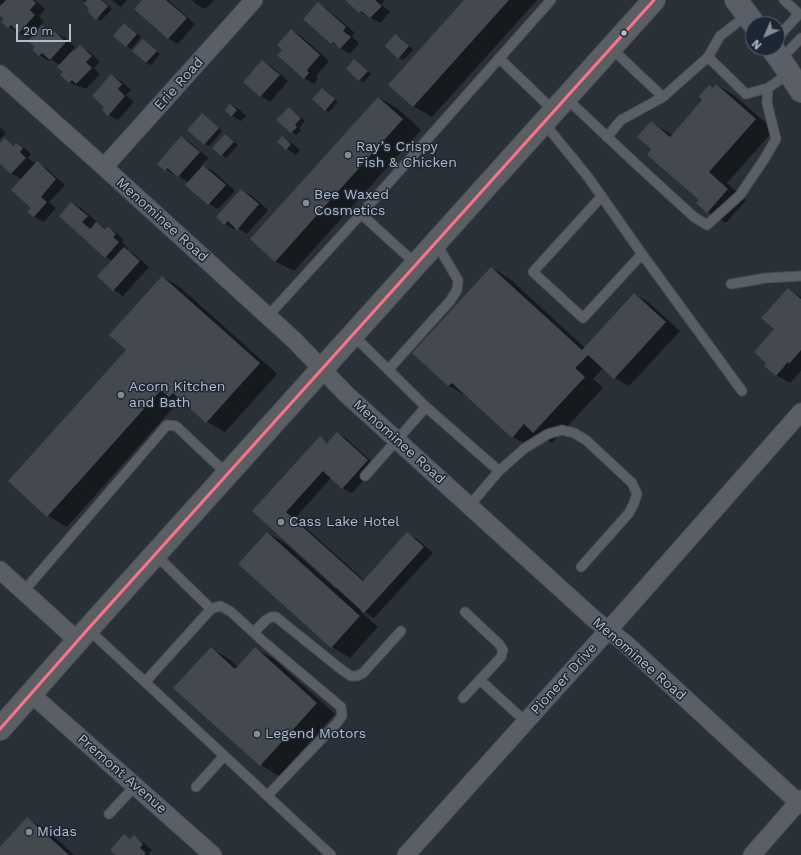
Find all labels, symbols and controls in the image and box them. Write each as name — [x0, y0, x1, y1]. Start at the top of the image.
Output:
scale bar — [18, 16, 73, 42]
north arrow — [745, 16, 785, 56]
text: 20 m — [23, 24, 53, 38]
unlabelled marker — [619, 28, 629, 38]
text: N — [750, 37, 764, 52]
street label: Erie Road — [151, 54, 207, 114]
place label: Ray’s Crispy Fish & Chicken — [356, 139, 457, 172]
marker: Ray’s Crispy Fish & Chicken — [343, 150, 353, 160]
street label: Menominee Road — [113, 174, 211, 266]
place label: Bee Waxed Cosmetics — [314, 187, 389, 220]
marker: Bee Waxed Cosmetics — [301, 198, 311, 208]
place label: Acorn Kitchen and Bath — [129, 379, 226, 412]
marker: Acorn Kitchen and Bath — [116, 390, 126, 400]
street label: Menominee Road — [350, 396, 448, 488]
place label: Cass Lake Hotel — [289, 514, 400, 530]
marker: Cass Lake Hotel — [276, 517, 286, 527]
street label: Menominee Road — [589, 614, 689, 704]
street label: Pioneer Drive — [527, 640, 601, 718]
place label: Legend Motors — [265, 726, 366, 742]
marker: Legend Motors — [252, 729, 262, 739]
street label: Premont Avenue — [74, 731, 170, 817]
place label: Midas — [37, 824, 77, 840]
marker: Midas — [24, 827, 34, 837]

